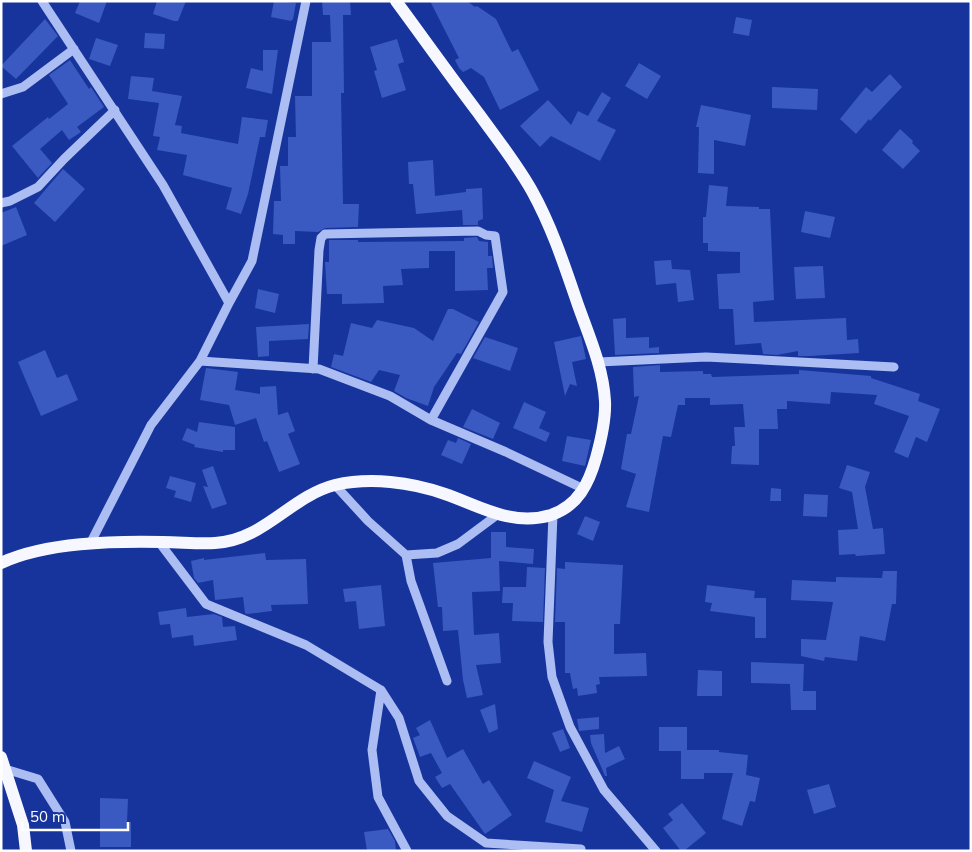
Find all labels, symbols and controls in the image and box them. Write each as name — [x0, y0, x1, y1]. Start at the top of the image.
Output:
scale bar — [22, 800, 129, 832]
text: 50 m — [30, 807, 65, 826]

